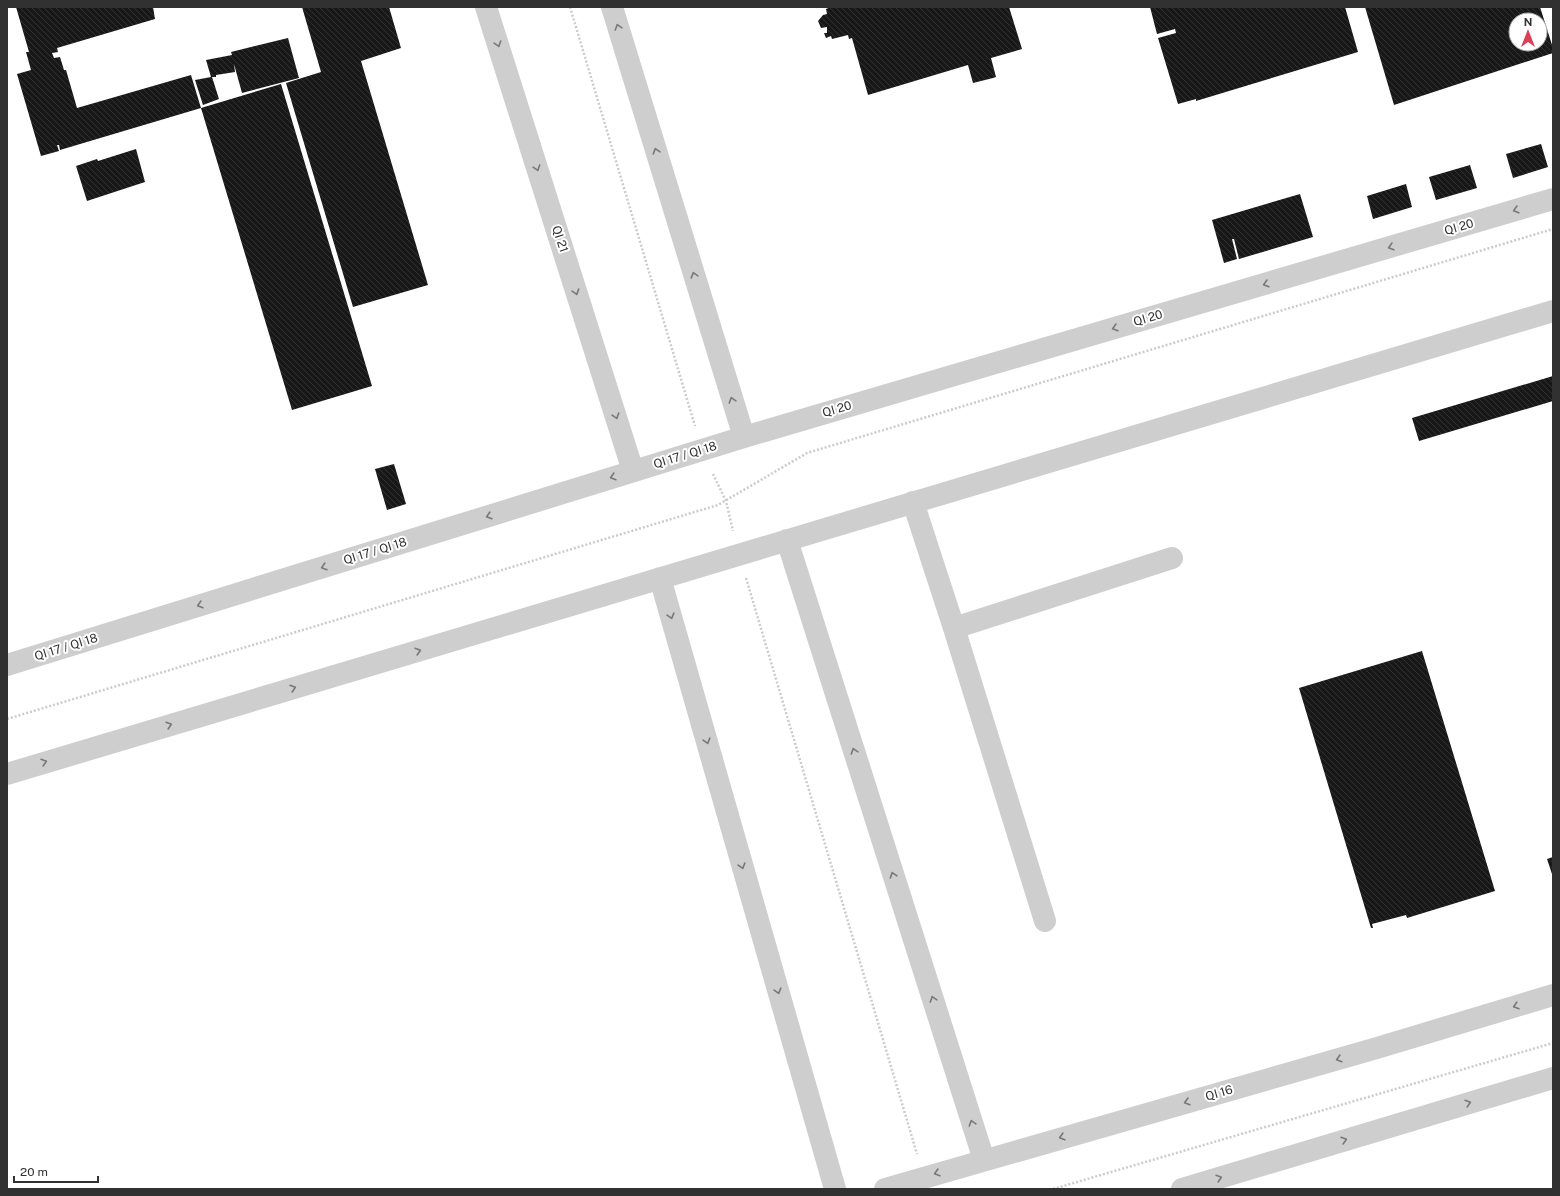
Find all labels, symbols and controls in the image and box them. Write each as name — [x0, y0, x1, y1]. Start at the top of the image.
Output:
north arrow — [1508, 12, 1548, 52]
text: N — [1524, 16, 1532, 28]
one-way arrow — [614, 23, 623, 30]
one-way arrow — [493, 41, 502, 48]
one-way arrow — [652, 148, 661, 155]
one-way arrow — [532, 164, 541, 171]
one-way arrow — [1512, 205, 1519, 214]
street label: QI 20 — [1443, 216, 1475, 238]
street label: QI 21 — [549, 224, 571, 254]
one-way arrow — [1388, 242, 1395, 251]
one-way arrow — [690, 272, 699, 279]
one-way arrow — [1263, 279, 1270, 288]
one-way arrow — [571, 288, 580, 295]
street label: QI 20 — [1132, 307, 1164, 329]
one-way arrow — [1111, 323, 1118, 332]
one-way arrow — [728, 396, 737, 403]
street label: QI 20 — [821, 398, 853, 420]
one-way arrow — [611, 412, 619, 419]
street label: QI 17 / QI 18 — [652, 439, 719, 471]
one-way arrow — [610, 472, 617, 481]
one-way arrow — [485, 511, 492, 520]
street label: QI 17 / QI 18 — [342, 535, 409, 567]
one-way arrow — [321, 562, 328, 571]
one-way arrow — [197, 600, 204, 609]
one-way arrow — [666, 612, 675, 619]
street label: QI 17 / QI 18 — [33, 631, 100, 663]
one-way arrow — [414, 647, 421, 656]
one-way arrow — [290, 684, 297, 693]
one-way arrow — [165, 721, 172, 730]
one-way arrow — [702, 737, 711, 744]
one-way arrow — [850, 748, 859, 755]
one-way arrow — [41, 758, 48, 767]
one-way arrow — [738, 863, 746, 869]
one-way arrow — [889, 871, 898, 878]
one-way arrow — [773, 987, 782, 994]
one-way arrow — [929, 995, 937, 1002]
one-way arrow — [1512, 1001, 1519, 1010]
one-way arrow — [1336, 1054, 1343, 1063]
street label: QI 16 — [1204, 1082, 1234, 1104]
one-way arrow — [1184, 1097, 1191, 1106]
one-way arrow — [1465, 1099, 1472, 1108]
one-way arrow — [968, 1119, 977, 1126]
one-way arrow — [1059, 1133, 1066, 1141]
one-way arrow — [1340, 1137, 1347, 1145]
scale bar — [14, 1158, 98, 1184]
text: 20 m — [20, 1165, 48, 1179]
one-way arrow — [934, 1168, 941, 1177]
one-way arrow — [1216, 1174, 1223, 1183]

